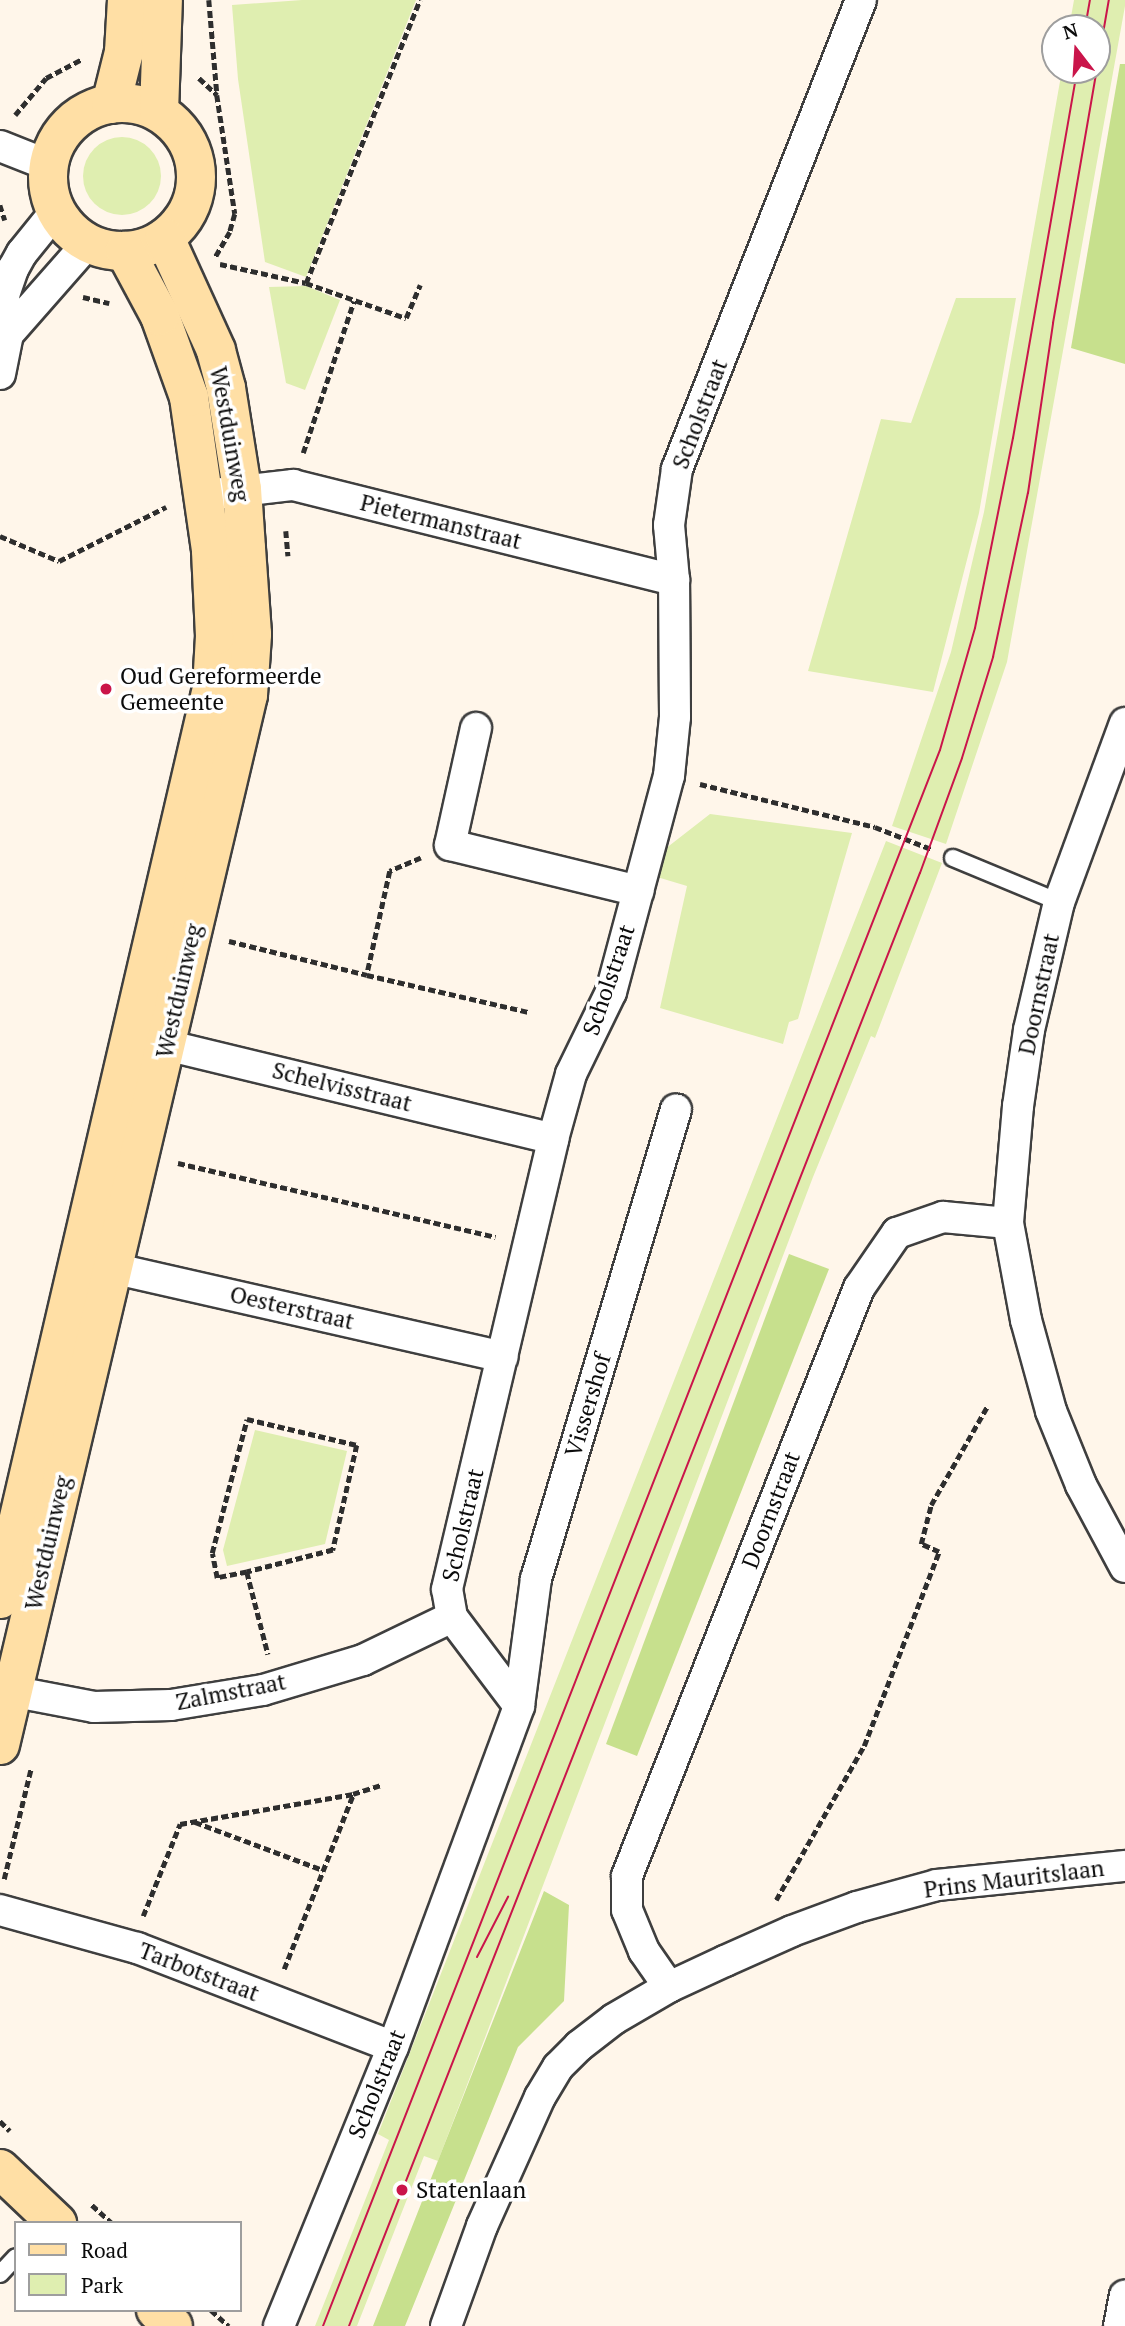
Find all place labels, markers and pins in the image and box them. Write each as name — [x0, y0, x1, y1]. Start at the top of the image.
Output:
place label: Oud Gereformeerde Gemeente — [120, 662, 322, 716]
marker: Oud Gereformeerde Gemeente — [98, 681, 114, 697]
place label: Statenlaan — [416, 2176, 526, 2204]
marker: Statenlaan — [394, 2182, 410, 2198]

